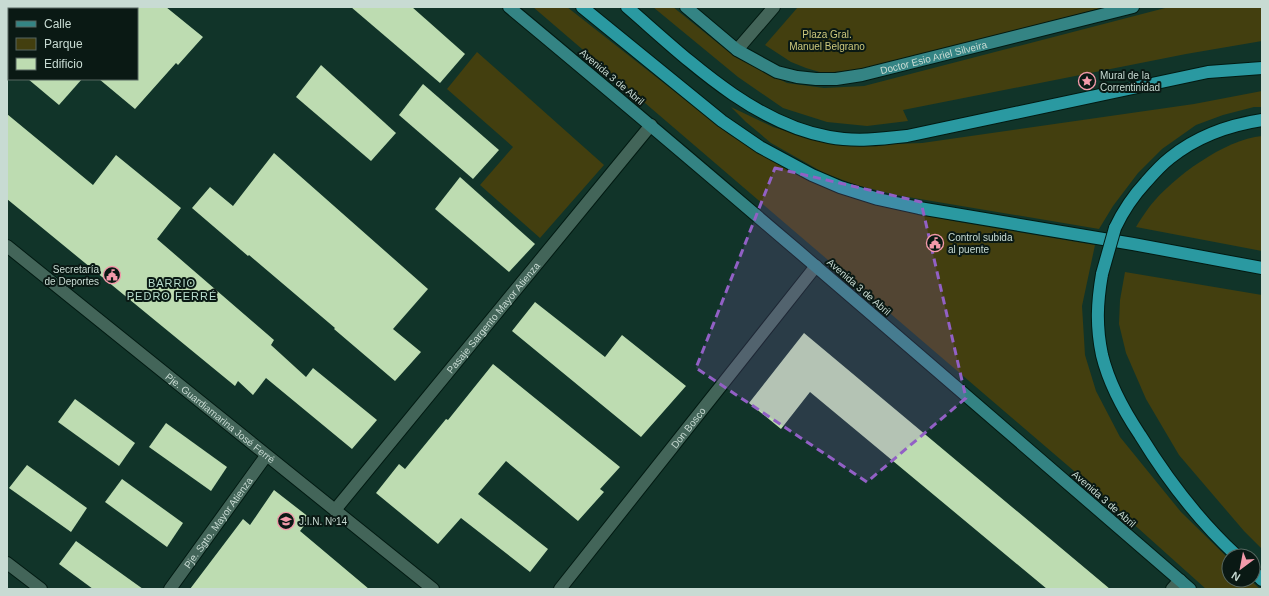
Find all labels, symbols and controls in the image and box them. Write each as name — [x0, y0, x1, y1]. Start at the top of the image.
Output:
legend — [8, 8, 138, 80]
text: Calle — [44, 17, 72, 31]
park label: Plaza Gral. Manuel Belgrano — [789, 29, 865, 52]
text: Parque — [44, 37, 83, 51]
street label: Doctor Esio Ariel Silveira — [879, 38, 988, 76]
street label: Avenida 3 de Abril — [578, 47, 646, 107]
text: Edificio — [44, 57, 83, 71]
place label: Mural de la Correntinidad — [1100, 70, 1160, 93]
place icon: Mural de la Correntinidad — [1077, 71, 1097, 91]
place label: Control subida al puente — [948, 232, 1013, 255]
public building icon: Control subida al puente — [925, 233, 945, 253]
street label: Avenida 3 de Abril — [825, 256, 893, 318]
street label: Pasaje Sargento Mayor Atienza — [444, 260, 542, 375]
place label: Secretaría de Deportes — [45, 264, 99, 287]
public building icon: Secretaría de Deportes — [102, 265, 122, 285]
district label: BARRIO PEDRO FERRÉ — [127, 277, 217, 302]
street label: Pje. Guardiamarina José Ferré — [164, 371, 278, 465]
street label: Don Bosco — [668, 405, 708, 450]
street label: Avenida 3 de Abril — [1070, 468, 1138, 530]
street label: Pje. Sgto. Mayor Atienza — [181, 475, 255, 570]
school or university icon: J.I.N. Nº14 — [276, 511, 296, 531]
place label: J.I.N. Nº14 — [299, 516, 348, 527]
north arrow — [1221, 548, 1261, 588]
text: N — [1229, 569, 1242, 584]

